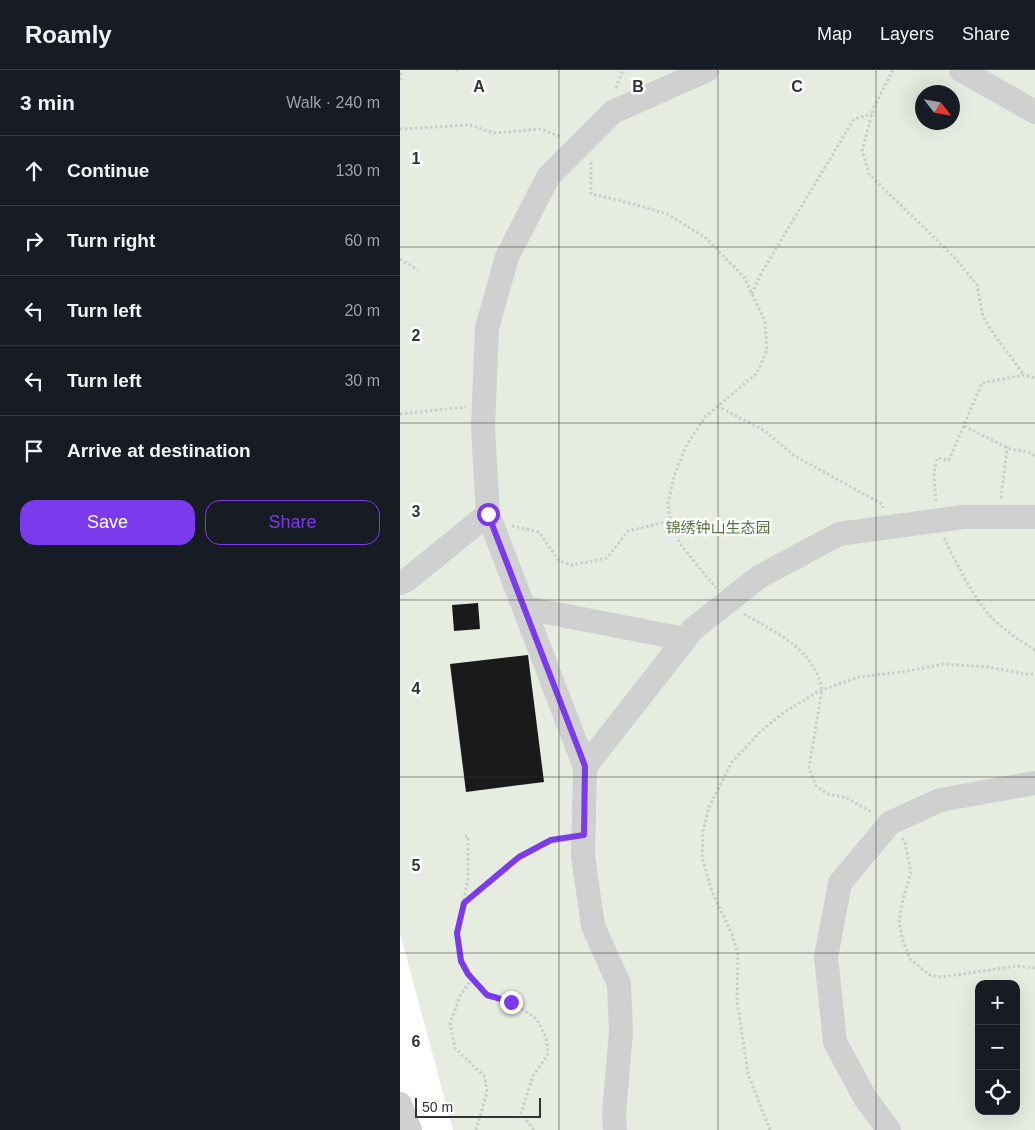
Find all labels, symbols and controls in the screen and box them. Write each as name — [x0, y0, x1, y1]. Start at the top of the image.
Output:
text: Roamly — [25, 21, 112, 48]
text: Map — [817, 24, 852, 44]
text: Layers — [880, 24, 934, 44]
text: Share — [962, 24, 1010, 44]
text: A — [473, 78, 485, 95]
text: B — [632, 78, 644, 95]
text: C — [791, 78, 803, 95]
north arrow — [915, 85, 960, 130]
text: 3 min — [20, 91, 75, 114]
text: Walk · 240 m — [286, 94, 380, 111]
text: 1 — [412, 150, 421, 167]
icon: ahead — [20, 157, 48, 185]
text: Continue — [67, 160, 149, 181]
text: 130 m — [336, 162, 380, 179]
icon: right — [20, 227, 48, 255]
text: Turn right — [67, 230, 155, 251]
text: 60 m — [344, 232, 380, 249]
icon: left — [20, 297, 48, 325]
text: Turn left — [67, 300, 142, 321]
text: 20 m — [344, 302, 380, 319]
text: 2 — [412, 327, 421, 344]
icon: left — [20, 367, 48, 395]
text: Turn left — [67, 370, 142, 391]
text: 30 m — [344, 372, 380, 389]
icon: arrive — [20, 437, 48, 465]
text: Arrive at destination — [67, 440, 251, 461]
button: Save — [20, 500, 195, 545]
button: Share — [205, 500, 380, 545]
text: 3 — [412, 503, 421, 520]
route start — [477, 503, 500, 526]
park label: 锦绣钟山生态园 — [665, 519, 771, 536]
text: 4 — [412, 680, 421, 697]
text: 5 — [412, 857, 421, 874]
map controls — [975, 980, 1020, 1115]
button: + — [975, 980, 1020, 1025]
route end — [500, 991, 523, 1014]
button: − — [975, 1025, 1020, 1070]
text: 6 — [412, 1033, 421, 1050]
button: locate — [975, 1070, 1020, 1115]
scale bar — [415, 1095, 541, 1118]
text: 50 m — [422, 1099, 453, 1115]

